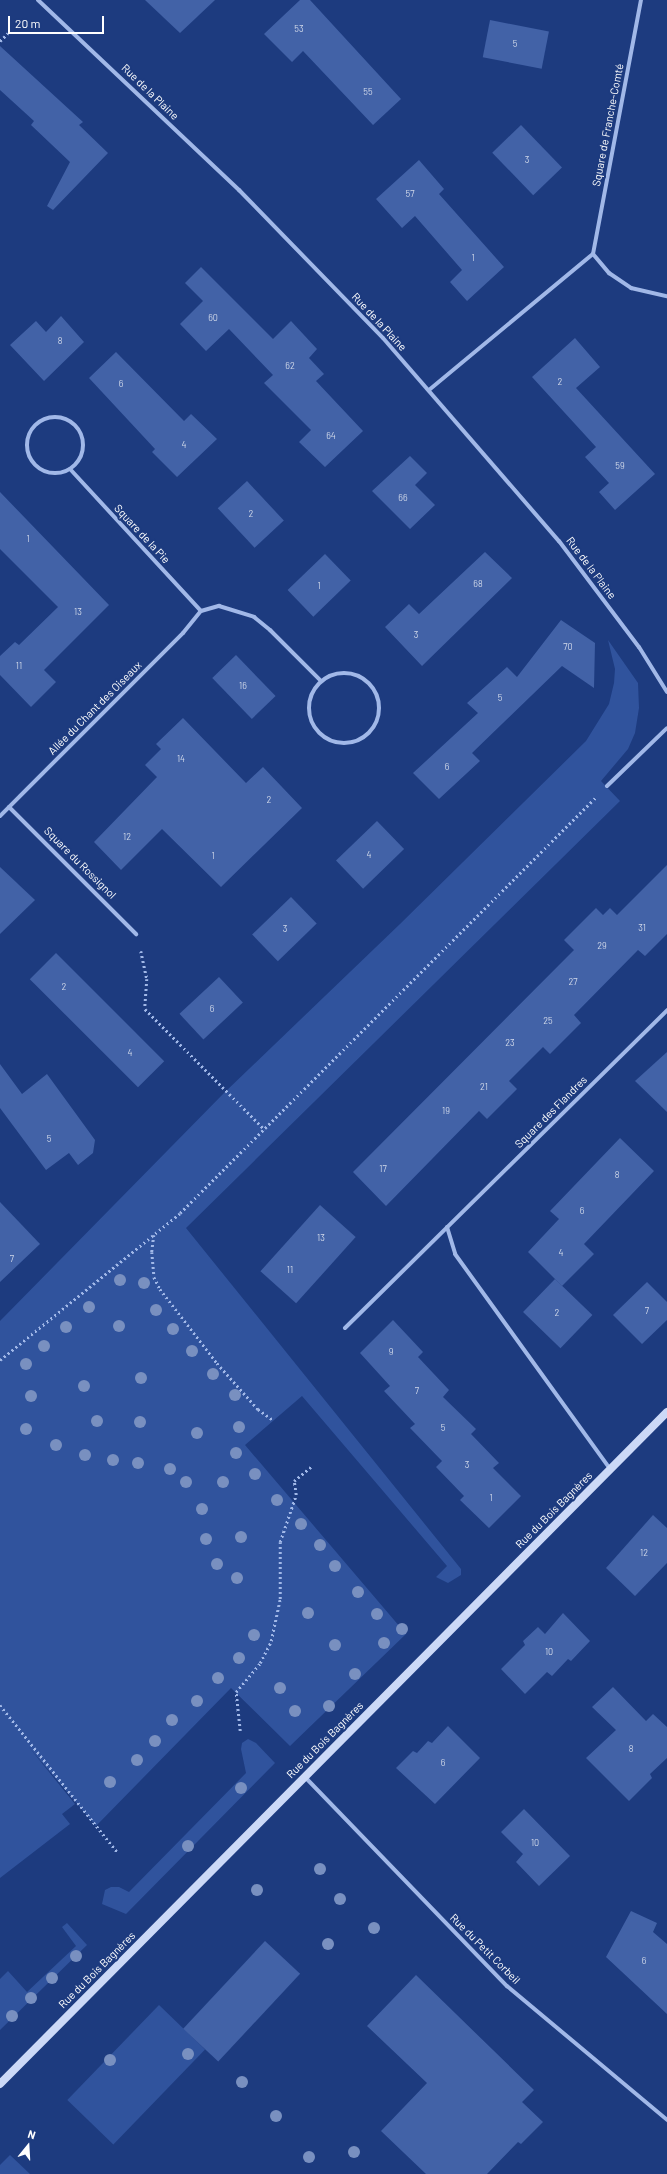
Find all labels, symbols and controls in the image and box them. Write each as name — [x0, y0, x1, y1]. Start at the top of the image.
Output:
scale bar — [10, 8, 106, 34]
text: 20 m — [15, 16, 41, 30]
house number: 53 — [294, 24, 304, 34]
house number: 5 — [513, 39, 517, 49]
street label: Rue de la Plaine — [119, 61, 181, 123]
street label: Square de Franche-Comté — [590, 62, 626, 188]
house number: 55 — [363, 87, 373, 97]
house number: 3 — [525, 155, 529, 165]
house number: 57 — [406, 189, 414, 199]
house number: 1 — [471, 253, 475, 263]
street label: Rue de la Plaine — [349, 290, 409, 354]
house number: 60 — [208, 313, 218, 323]
house number: 8 — [58, 336, 62, 346]
house number: 62 — [285, 361, 295, 371]
house number: 2 — [558, 377, 562, 387]
house number: 6 — [119, 379, 123, 389]
house number: 64 — [326, 431, 336, 441]
house number: 4 — [182, 440, 186, 450]
house number: 59 — [615, 461, 625, 471]
house number: 66 — [398, 493, 408, 503]
street label: Square de la Pie — [111, 502, 173, 566]
house number: 2 — [249, 509, 253, 519]
house number: 1 — [26, 534, 30, 544]
street label: Rue de la Plaine — [563, 534, 619, 602]
house number: 68 — [473, 579, 483, 589]
house number: 1 — [317, 581, 321, 591]
house number: 13 — [74, 607, 82, 617]
house number: 3 — [414, 630, 418, 640]
house number: 70 — [563, 642, 573, 652]
street label: Allée du Chant des Oiseaux — [45, 658, 145, 758]
house number: 11 — [16, 661, 22, 671]
house number: 16 — [239, 681, 247, 691]
house number: 5 — [498, 693, 502, 703]
house number: 14 — [177, 754, 185, 764]
house number: 6 — [445, 762, 449, 772]
house number: 2 — [267, 795, 271, 805]
street label: Square du Rossignol — [41, 824, 119, 902]
house number: 12 — [123, 832, 131, 842]
house number: 4 — [367, 850, 371, 860]
house number: 1 — [211, 851, 215, 861]
house number: 31 — [638, 923, 646, 933]
house number: 3 — [283, 924, 287, 934]
house number: 29 — [597, 941, 607, 951]
house number: 27 — [568, 977, 578, 987]
house number: 2 — [62, 982, 66, 992]
house number: 6 — [210, 1004, 214, 1014]
house number: 25 — [543, 1016, 553, 1026]
house number: 23 — [505, 1038, 515, 1048]
house number: 4 — [128, 1048, 132, 1058]
street label: Square des Flandres — [512, 1073, 590, 1151]
house number: 21 — [480, 1082, 488, 1092]
house number: 19 — [442, 1106, 450, 1116]
house number: 5 — [47, 1134, 51, 1144]
house number: 17 — [379, 1164, 387, 1174]
house number: 8 — [615, 1170, 619, 1180]
house number: 6 — [580, 1206, 584, 1216]
house number: 13 — [317, 1233, 325, 1243]
house number: 4 — [559, 1248, 563, 1258]
house number: 7 — [10, 1254, 14, 1264]
house number: 11 — [287, 1265, 293, 1275]
house number: 7 — [645, 1306, 649, 1316]
house number: 2 — [555, 1308, 559, 1318]
house number: 9 — [389, 1347, 393, 1357]
house number: 7 — [415, 1386, 419, 1396]
house number: 5 — [441, 1423, 445, 1433]
house number: 3 — [465, 1460, 469, 1470]
street label: Rue du Bois Bagnères — [513, 1469, 595, 1551]
house number: 1 — [489, 1493, 493, 1503]
house number: 12 — [640, 1548, 648, 1558]
house number: 10 — [545, 1647, 553, 1657]
street label: Rue du Bois Bagnères — [284, 1699, 366, 1781]
house number: 8 — [629, 1744, 633, 1754]
house number: 6 — [441, 1758, 445, 1768]
house number: 10 — [531, 1838, 539, 1848]
street label: Rue du Petit Corbeil — [447, 1911, 523, 1987]
street label: Rue du Bois Bagnères — [56, 1929, 138, 2011]
house number: 6 — [642, 1956, 646, 1966]
north arrow — [8, 2126, 48, 2166]
text: N — [26, 2127, 37, 2141]

